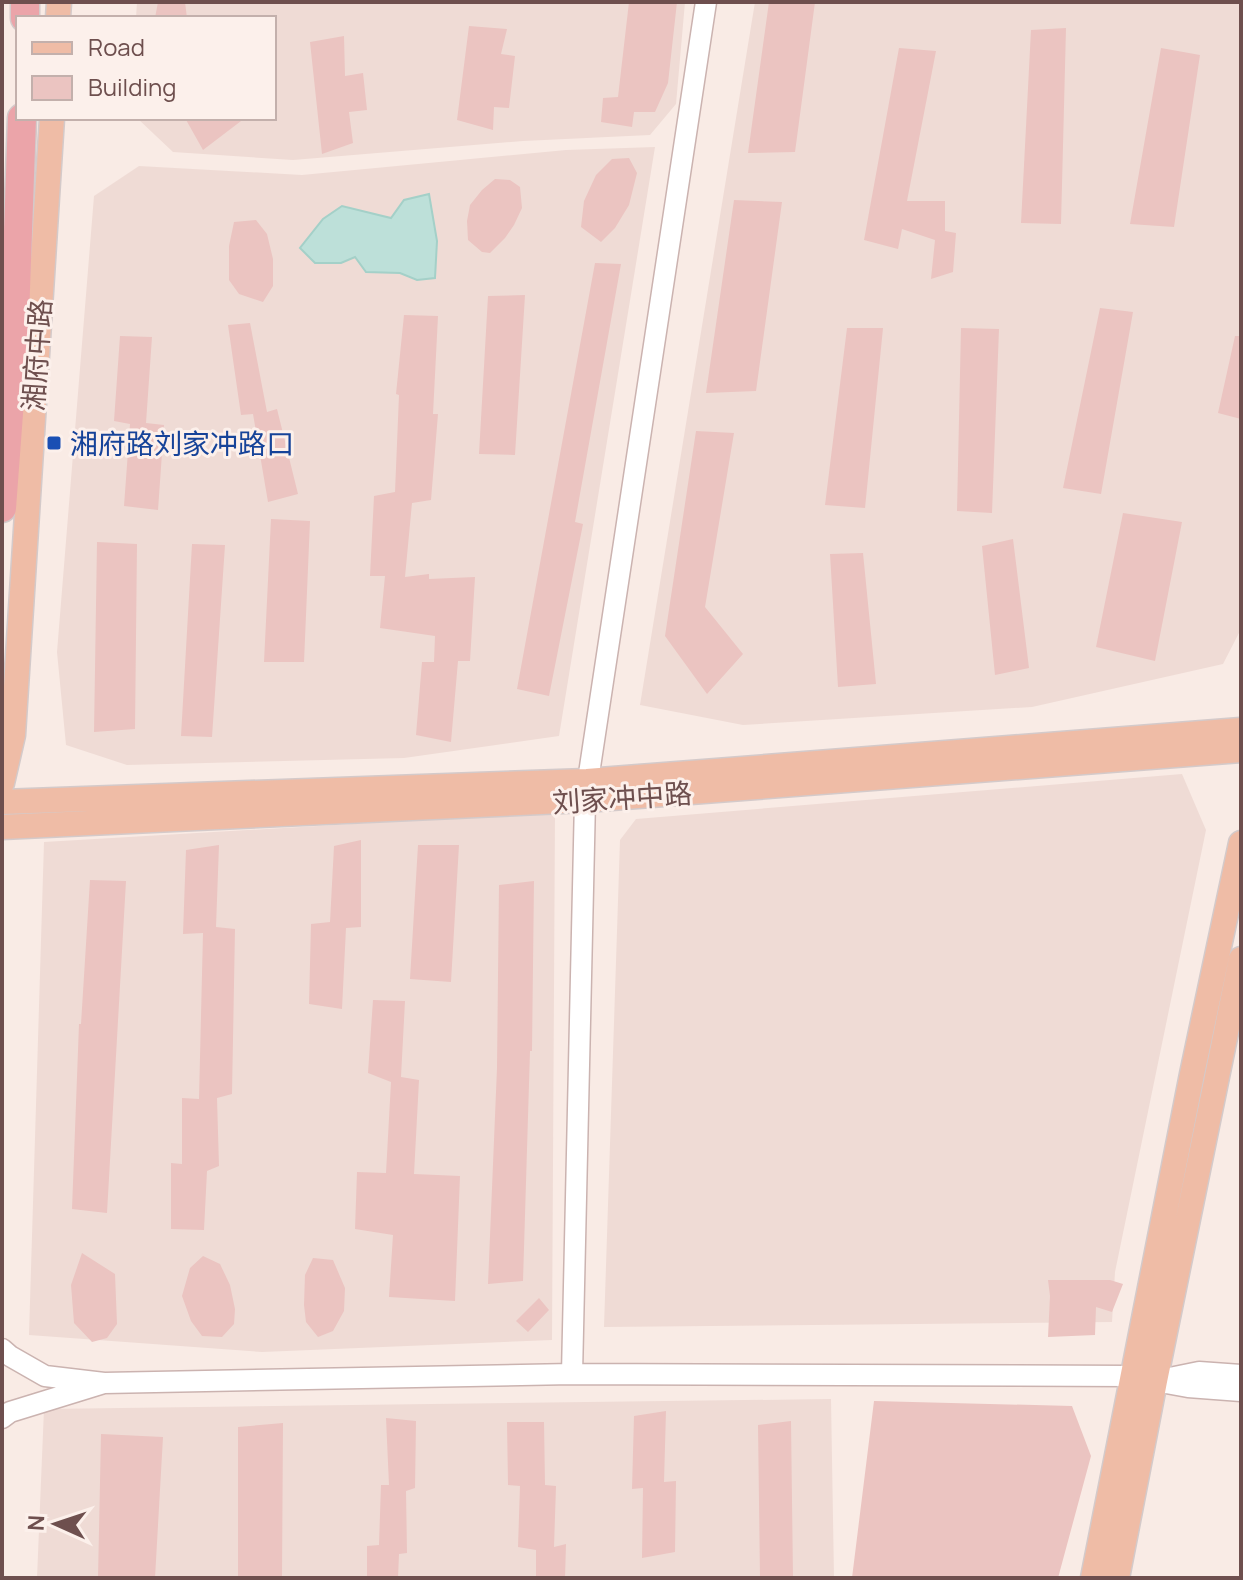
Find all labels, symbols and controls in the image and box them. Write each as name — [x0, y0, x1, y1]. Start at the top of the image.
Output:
legend — [16, 16, 276, 120]
text: Road — [88, 30, 145, 63]
text: Building — [88, 70, 176, 103]
street label: 湘府中路 — [13, 298, 59, 412]
place label: 湘府路刘家冲路口 — [70, 424, 294, 462]
marker: 湘府路刘家冲路口 — [45, 434, 63, 452]
street label: 刘家冲中路 — [551, 773, 693, 821]
north arrow — [16, 1484, 96, 1564]
text: N — [21, 1514, 51, 1532]

